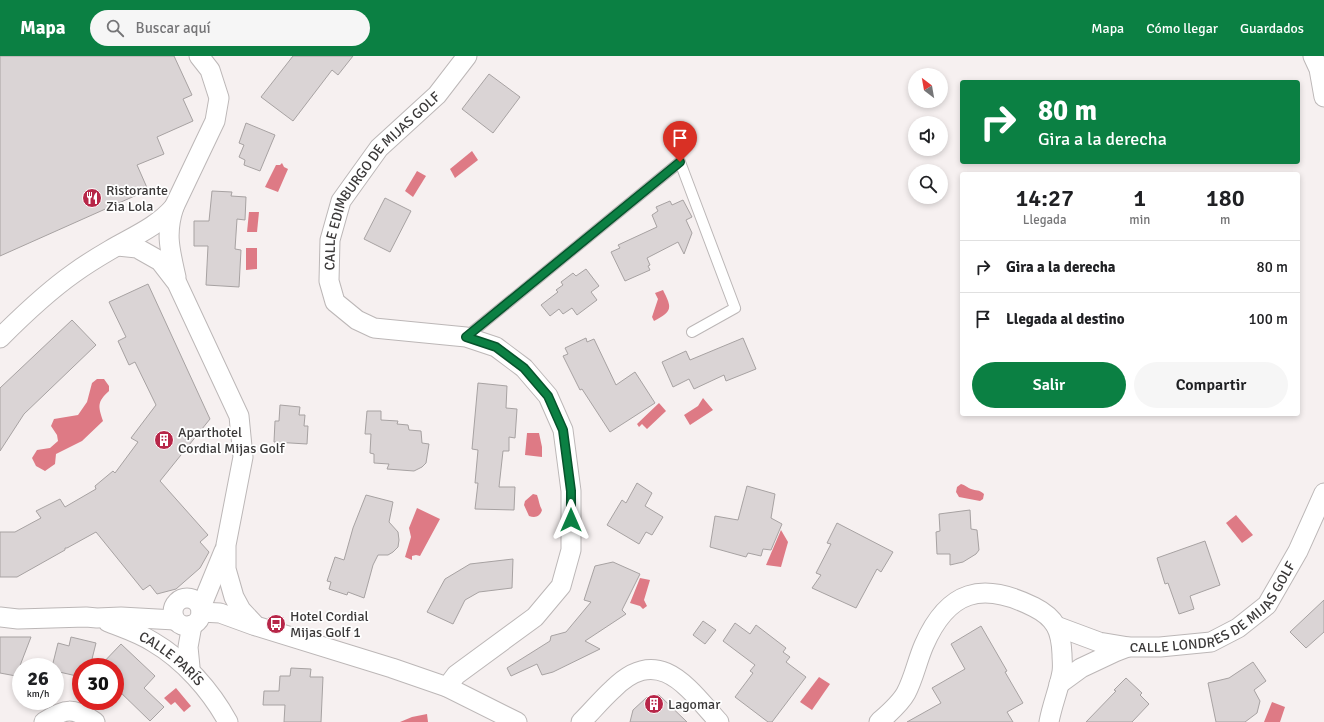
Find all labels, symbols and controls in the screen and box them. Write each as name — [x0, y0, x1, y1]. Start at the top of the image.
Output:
search box — [90, 10, 370, 46]
text: Mapa — [20, 16, 66, 40]
icon: search — [104, 17, 126, 39]
text: Buscar aquí — [136, 19, 211, 37]
text: Mapa — [1091, 20, 1124, 37]
text: Cómo llegar — [1146, 20, 1218, 37]
text: Guardados — [1240, 20, 1304, 37]
north arrow — [908, 68, 948, 108]
map controls — [908, 68, 948, 204]
street label: CALLE EDIMBURGO DE MIJAS GOLF — [321, 88, 444, 271]
text: 80 m — [1038, 94, 1097, 128]
icon: right — [972, 96, 1024, 148]
button: sound — [908, 116, 948, 156]
pin — [663, 121, 697, 162]
icon: arrive — [669, 127, 691, 149]
text: Gira a la derecha — [1038, 128, 1167, 150]
button: search — [908, 164, 948, 204]
place label: Ristorante Zia Lola — [106, 182, 168, 215]
text: 14:27 — [1015, 183, 1074, 213]
text: 1 — [1133, 183, 1146, 213]
text: 180 — [1206, 183, 1245, 213]
restaurant icon: Ristorante Zia Lola — [81, 187, 103, 209]
text: Llegada — [1023, 212, 1067, 228]
text: min — [1129, 212, 1150, 228]
text: m — [1220, 212, 1230, 228]
icon: right — [972, 256, 994, 278]
text: Gira a la derecha — [1006, 258, 1116, 276]
text: 80 m — [1257, 258, 1288, 276]
icon: arrive — [972, 308, 994, 330]
text: Llegada al destino — [1006, 310, 1125, 328]
text: 100 m — [1248, 310, 1288, 328]
button: Salir — [972, 362, 1126, 408]
button: Compartir — [1134, 362, 1288, 408]
place label: Aparthotel Cordial Mijas Golf — [178, 424, 286, 457]
building icon: Aparthotel Cordial Mijas Golf — [153, 429, 175, 451]
position arrow — [550, 499, 592, 541]
street label: CALLE LONDRES DE MIJAS GOLF — [1130, 558, 1299, 656]
place label: Hotel Cordial Mijas Golf 1 — [290, 608, 369, 641]
bus stop icon: Hotel Cordial Mijas Golf 1 — [265, 613, 287, 635]
street label: CALLE PARÍS — [136, 628, 207, 689]
speed limit sign: 30 — [72, 658, 124, 710]
text: 26 — [27, 666, 49, 691]
text: km/h — [27, 688, 49, 700]
building icon: Lagomar — [643, 693, 665, 715]
place label: Lagomar — [668, 696, 721, 713]

